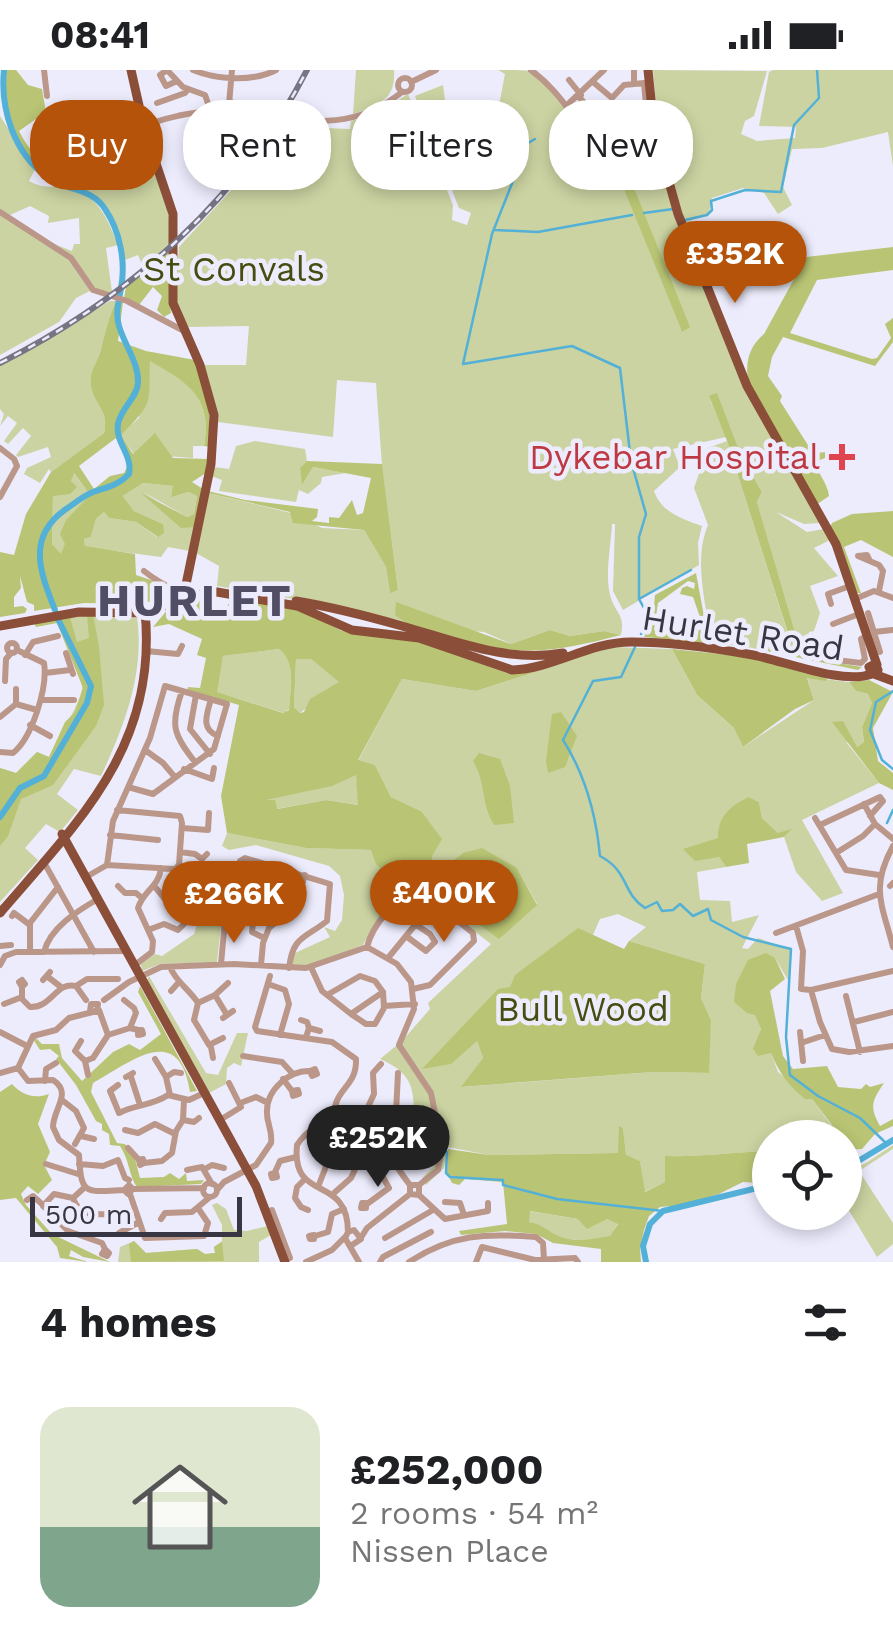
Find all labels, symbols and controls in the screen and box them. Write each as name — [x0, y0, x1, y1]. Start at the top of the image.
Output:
text: 08:41 — [50, 13, 150, 57]
chip: Buy — [30, 100, 163, 190]
chip: Rent — [183, 100, 331, 190]
chip: Filters — [351, 100, 529, 190]
chip: New — [549, 100, 693, 190]
pin: £352K — [665, 221, 805, 306]
text: £352K — [686, 234, 784, 272]
park label: St Convals — [143, 248, 325, 290]
place label: Dykebar Hospital — [529, 436, 820, 478]
marker: Dykebar Hospital — [829, 444, 855, 470]
district label: HURLET — [97, 574, 293, 627]
street label: Hurlet Road — [639, 596, 847, 670]
pin: £400K — [374, 860, 514, 945]
pin: £266K — [164, 861, 304, 946]
text: £400K — [392, 873, 496, 911]
text: £266K — [184, 874, 284, 912]
park label: Bull Wood — [497, 988, 669, 1030]
pin: £252K — [308, 1105, 448, 1190]
text: £252K — [329, 1118, 427, 1156]
map controls — [752, 1120, 862, 1230]
button: locate — [752, 1120, 862, 1230]
scale bar — [30, 1192, 242, 1236]
text: 500 m — [45, 1198, 132, 1231]
icon: filters — [798, 1295, 853, 1350]
text: 4 homes — [40, 1298, 217, 1347]
text: £252,000 — [350, 1445, 544, 1494]
icon: home — [120, 1447, 240, 1567]
text: 2 rooms · 54 m² — [350, 1494, 598, 1532]
text: Nissen Place — [350, 1532, 549, 1570]

